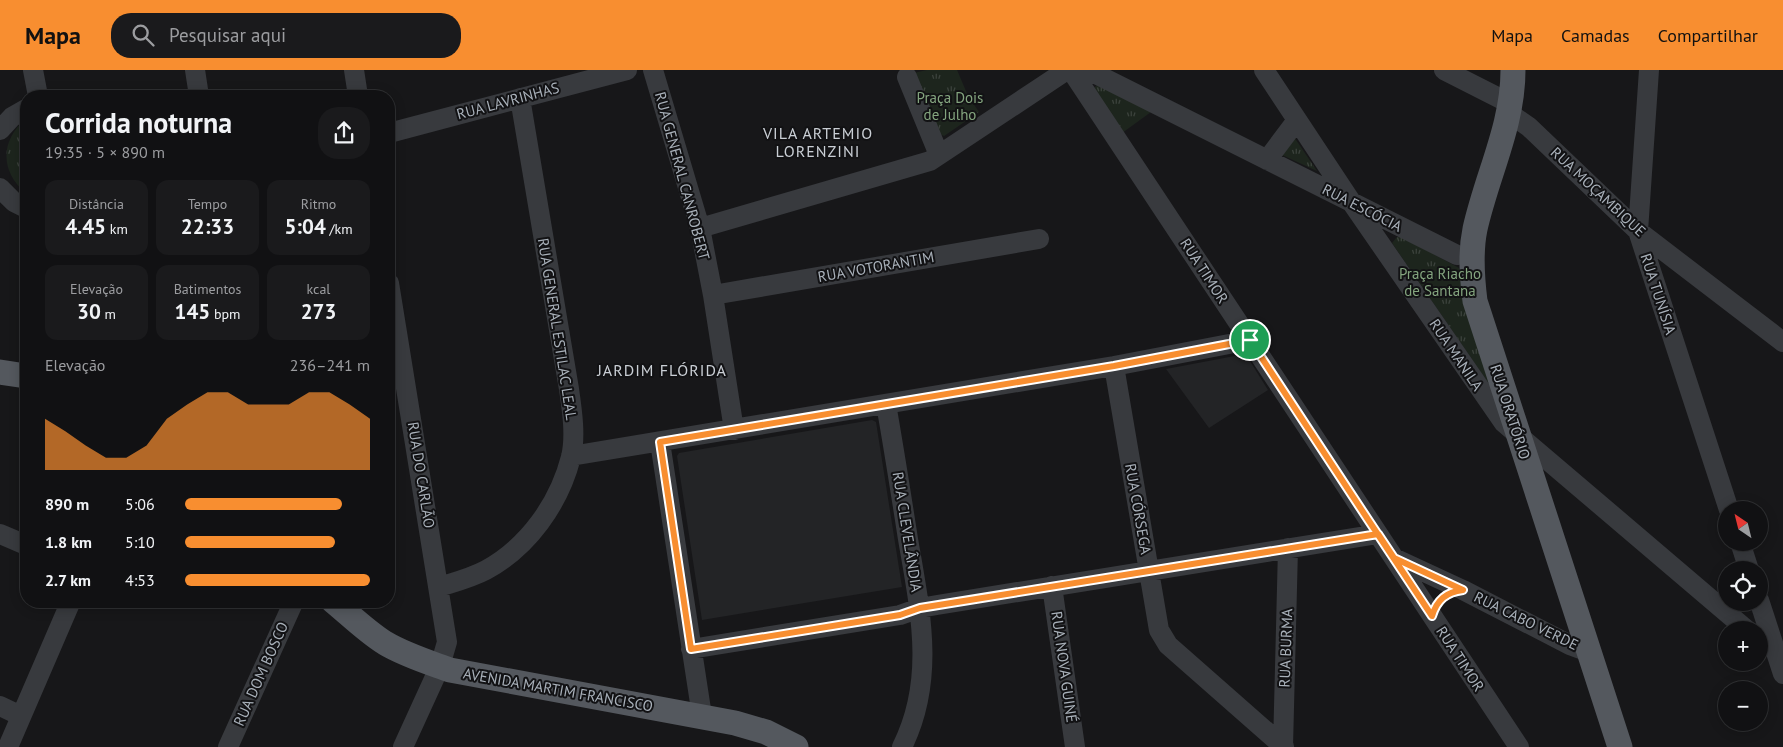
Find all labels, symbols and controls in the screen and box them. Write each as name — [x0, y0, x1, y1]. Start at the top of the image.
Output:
search box — [111, 13, 461, 58]
text: Mapa — [25, 20, 81, 51]
icon: search — [129, 21, 157, 49]
text: Pesquisar aqui — [169, 23, 286, 47]
text: Mapa — [1491, 24, 1533, 47]
text: Camadas — [1561, 24, 1630, 47]
text: Compartilhar — [1658, 24, 1758, 47]
street label: RUA LAVRINHAS — [454, 78, 561, 123]
park label: Praça Dois de Julho — [917, 88, 983, 124]
street label: RUA GENERAL CANROBERT — [651, 90, 714, 263]
text: Corrida noturna — [45, 104, 232, 141]
button: share — [318, 107, 370, 159]
district label: VILA ARTEMIO LORENZINI — [762, 123, 873, 161]
text: 19:35 · 5 × 890 m — [45, 142, 165, 162]
street label: RUA MOÇAMBIQUE — [1547, 143, 1650, 241]
street label: RUA ESCÓCIA — [1319, 179, 1406, 236]
text: Distância — [69, 195, 124, 213]
text: Tempo — [188, 195, 227, 213]
text: Ritmo — [301, 195, 336, 213]
text: 4.45 — [65, 213, 106, 240]
text: 22:33 — [181, 213, 234, 240]
text: 5:04 — [284, 213, 326, 240]
text: km — [106, 220, 128, 238]
text: /km — [326, 220, 353, 238]
street label: RUA TIMOR — [1176, 234, 1233, 307]
street label: RUA GENERAL ESTILAC LEAL — [534, 237, 581, 421]
street label: RUA VOTORANTIM — [816, 247, 936, 286]
street label: RUA TUNÍSIA — [1636, 251, 1681, 337]
park label: Praça Riacho de Santana — [1399, 264, 1481, 300]
text: Elevação — [70, 280, 123, 298]
text: Batimentos — [174, 280, 241, 298]
text: kcal — [307, 280, 330, 298]
text: 30 — [77, 298, 101, 325]
text: 145 — [175, 298, 210, 325]
text: 273 — [301, 298, 336, 325]
text: m — [101, 305, 116, 323]
text: bpm — [210, 305, 240, 323]
street label: RUA MANILA — [1425, 315, 1488, 394]
pin — [1229, 319, 1271, 361]
icon: arrive — [1236, 326, 1264, 354]
text: Elevação — [45, 355, 105, 375]
text: 236–241 m — [290, 355, 370, 375]
district label: JARDIM FLÓRIDA — [596, 360, 727, 380]
street label: RUA ORATÓRIO — [1486, 362, 1535, 462]
street label: RUA DO CARLÃO — [404, 420, 439, 529]
street label: RUA CÓRSEGA — [1121, 462, 1156, 556]
street label: RUA CLEVELÂNDIA — [889, 470, 926, 594]
text: 890 m — [45, 494, 89, 514]
text: 5:06 — [125, 494, 155, 514]
north arrow — [1718, 501, 1768, 551]
map controls — [1718, 501, 1768, 731]
text: 1.8 km — [45, 532, 92, 552]
text: 5:10 — [125, 532, 155, 552]
button: locate — [1718, 561, 1768, 611]
text: 2.7 km — [45, 570, 91, 590]
text: 4:53 — [125, 570, 155, 590]
street label: RUA CABO VERDE — [1471, 587, 1581, 654]
street label: RUA BURMA — [1275, 608, 1296, 688]
street label: RUA NOVA GUINÉ — [1047, 610, 1082, 724]
street label: RUA DOM BOSCO — [229, 619, 292, 729]
button: + — [1718, 621, 1768, 671]
street label: RUA TIMOR — [1432, 622, 1489, 695]
street label: AVENIDA MARTIM FRANCISCO — [462, 663, 654, 716]
button: − — [1718, 681, 1768, 731]

